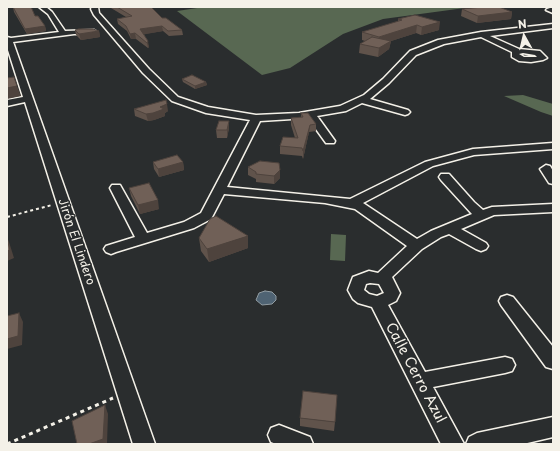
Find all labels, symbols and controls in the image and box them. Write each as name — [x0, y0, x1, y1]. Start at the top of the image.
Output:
text: N — [517, 15, 528, 33]
north arrow — [504, 16, 544, 56]
street label: Jirón El Lindero — [54, 197, 98, 287]
street label: Calle Cerro Azul — [381, 320, 449, 426]

